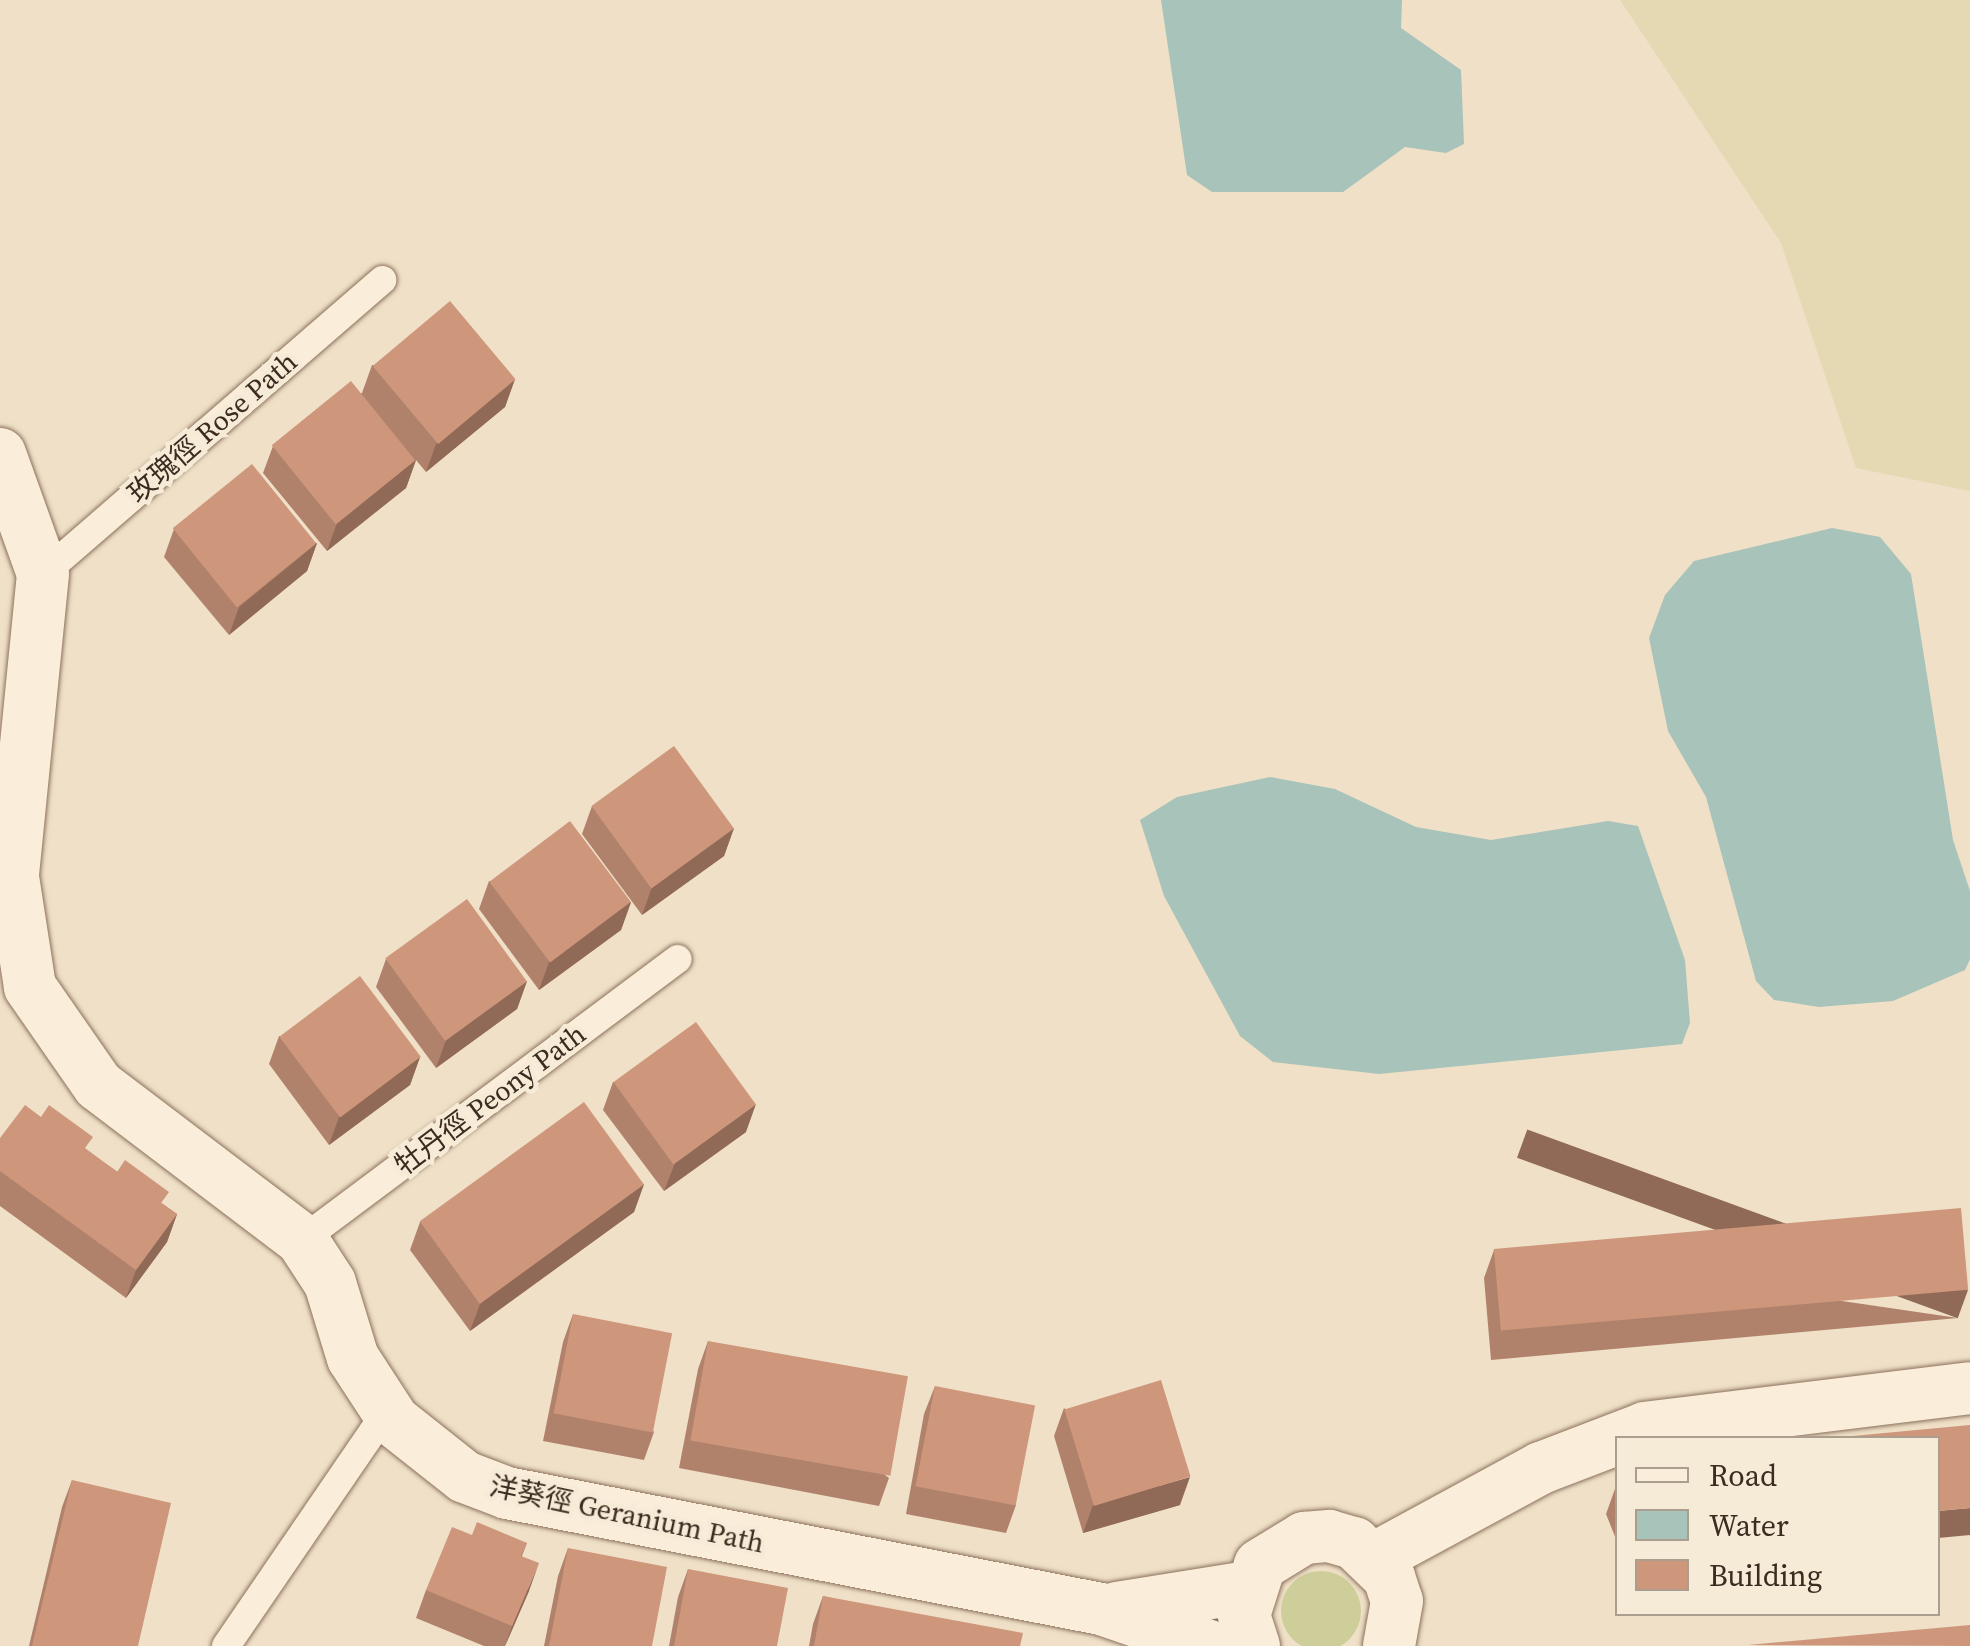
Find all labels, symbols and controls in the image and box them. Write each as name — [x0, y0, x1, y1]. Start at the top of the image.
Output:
street label: 玫瑰徑 Rose Path — [120, 344, 304, 510]
street label: 牡丹徑 Peony Path — [388, 1016, 592, 1182]
legend — [1615, 1436, 1940, 1616]
text: Road — [1709, 1455, 1777, 1496]
street label: 洋葵徑 Geranium Path — [487, 1469, 767, 1559]
text: Water — [1709, 1505, 1789, 1546]
text: Building — [1709, 1555, 1822, 1596]

